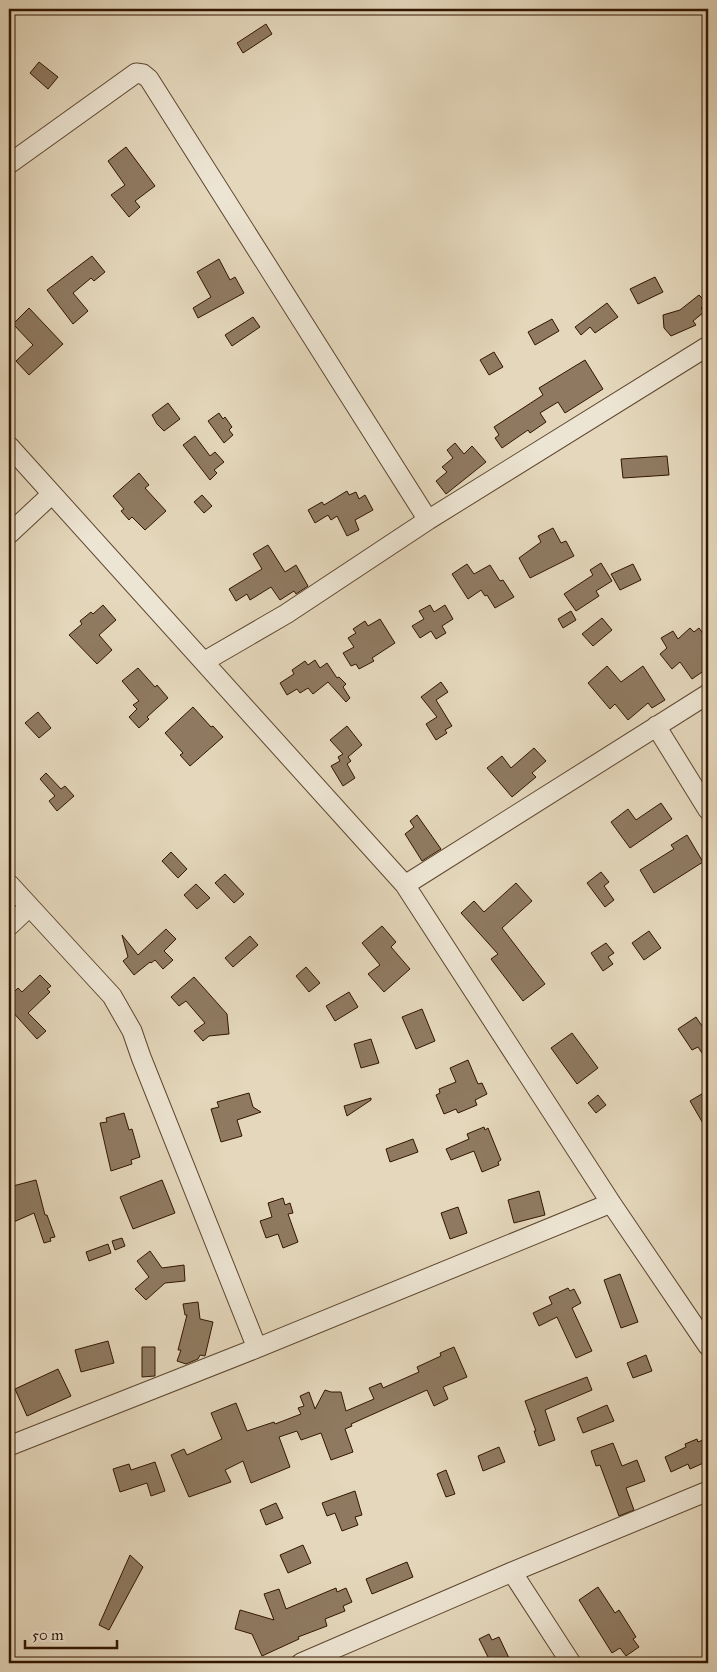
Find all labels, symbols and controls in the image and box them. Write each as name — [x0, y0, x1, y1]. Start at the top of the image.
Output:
scale bar — [25, 1617, 118, 1649]
text: 50 m — [32, 1626, 64, 1644]

